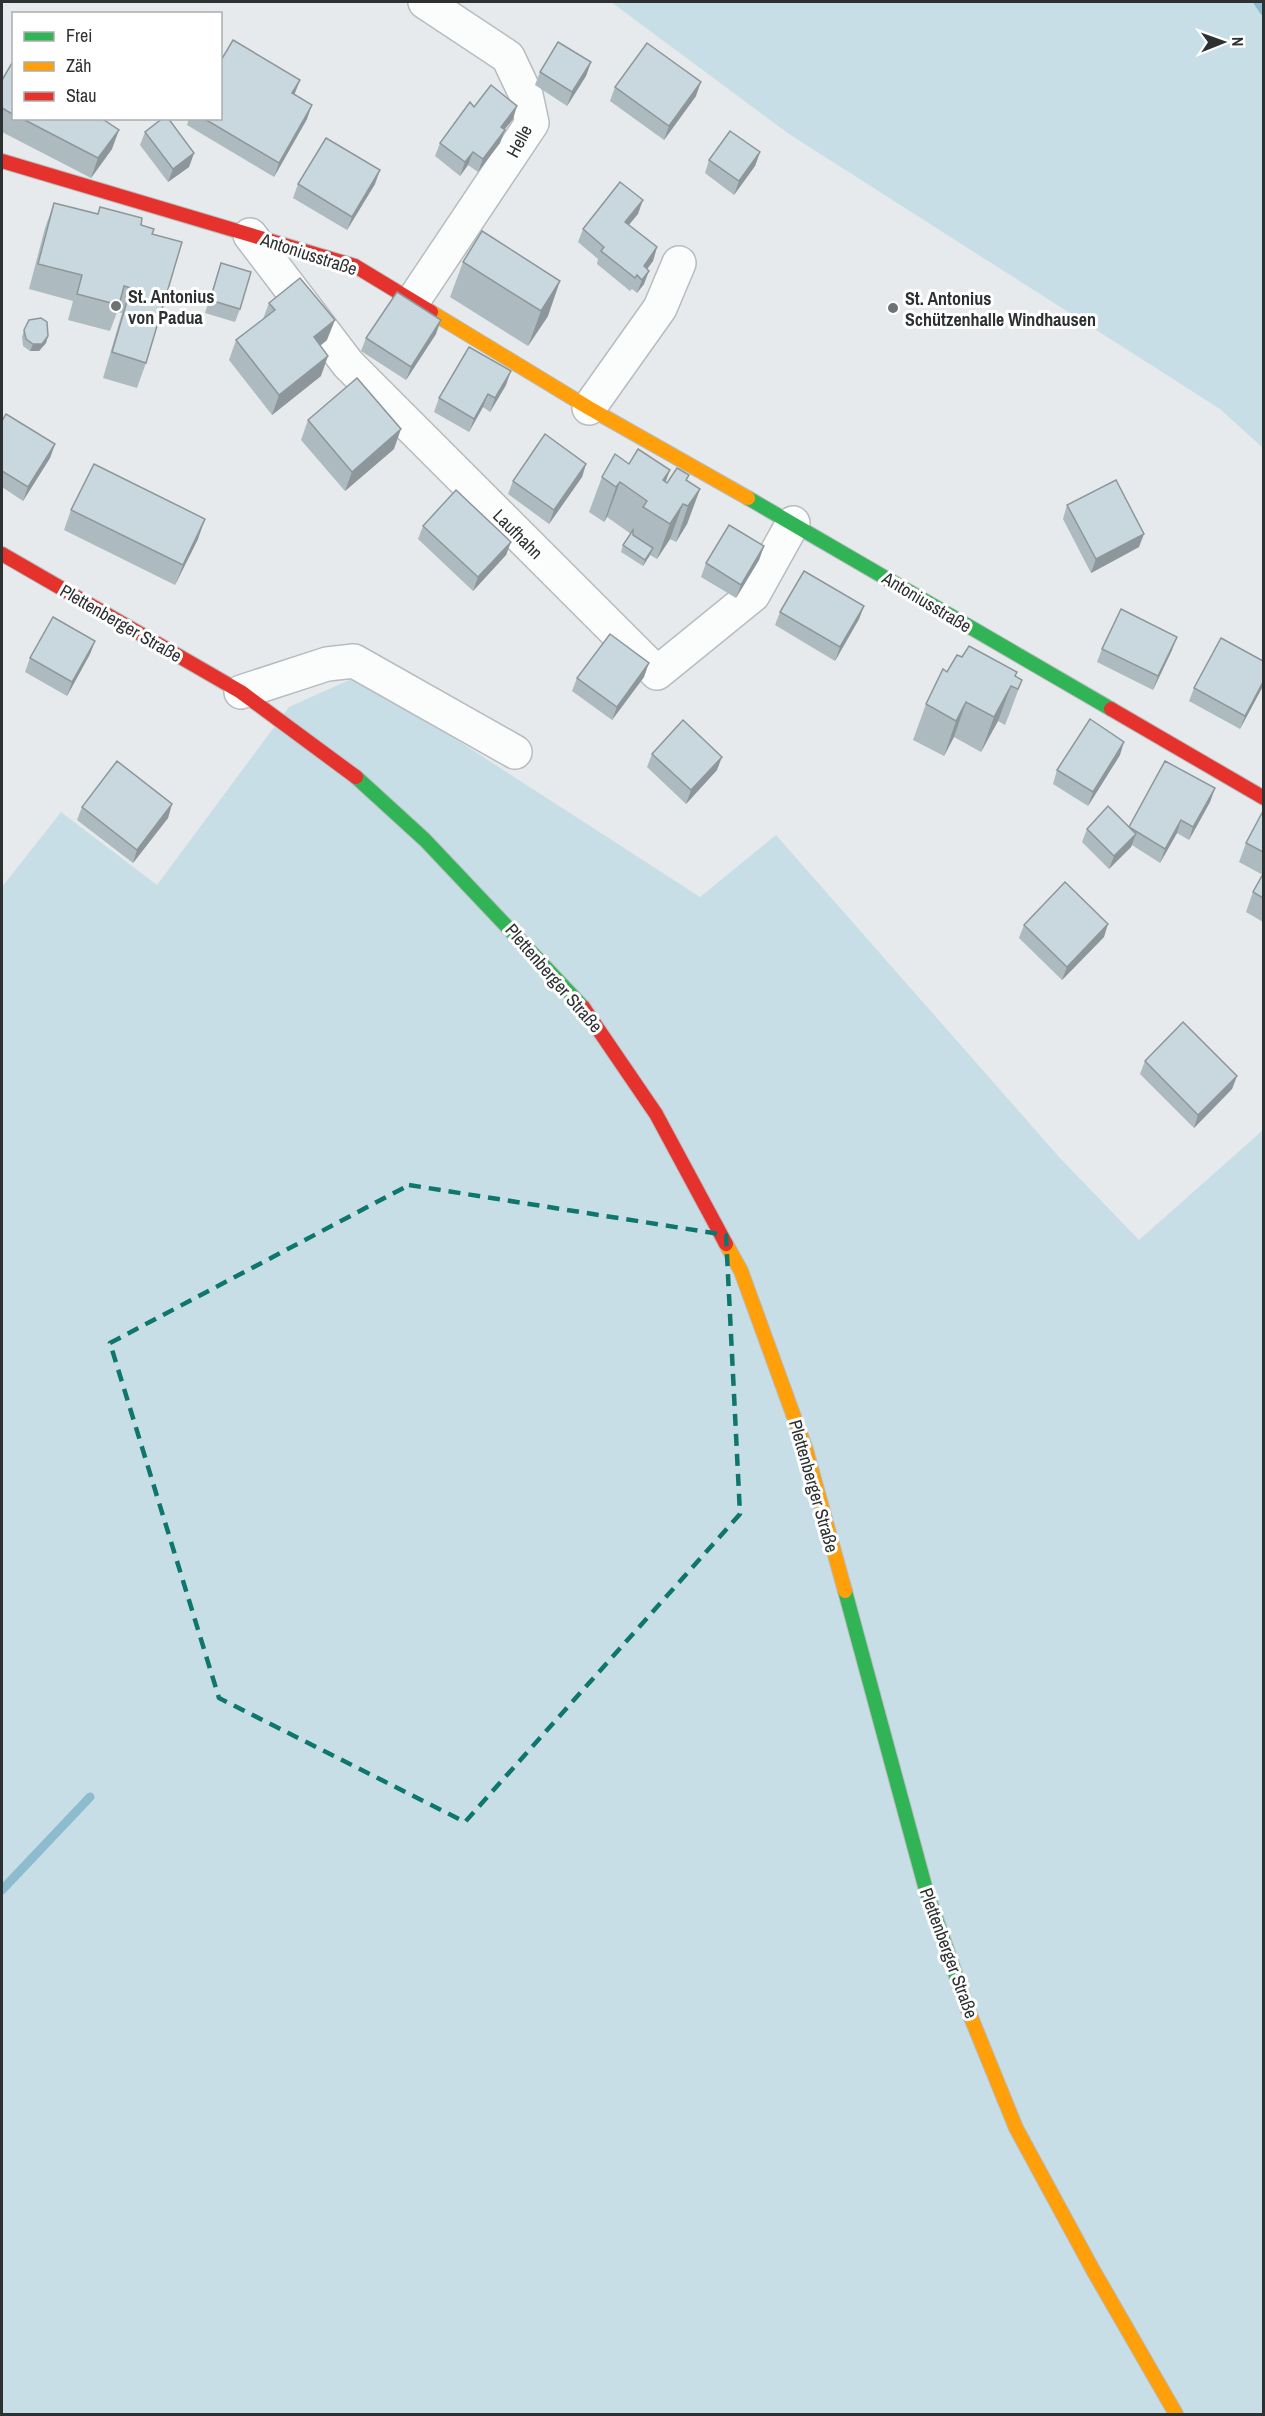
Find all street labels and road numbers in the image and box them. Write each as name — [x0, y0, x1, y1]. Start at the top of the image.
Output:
street label: Helle — [500, 120, 538, 162]
street label: Antoniusstraße — [257, 226, 360, 281]
street label: Laufhahn — [487, 503, 549, 565]
street label: Antoniusstraße — [877, 565, 976, 638]
street label: Plettenberger Straße — [55, 578, 187, 668]
street label: Plettenberger Straße — [500, 918, 608, 1038]
street label: Plettenberger Straße — [783, 1417, 845, 1555]
street label: Plettenberger Straße — [914, 1884, 984, 2022]

